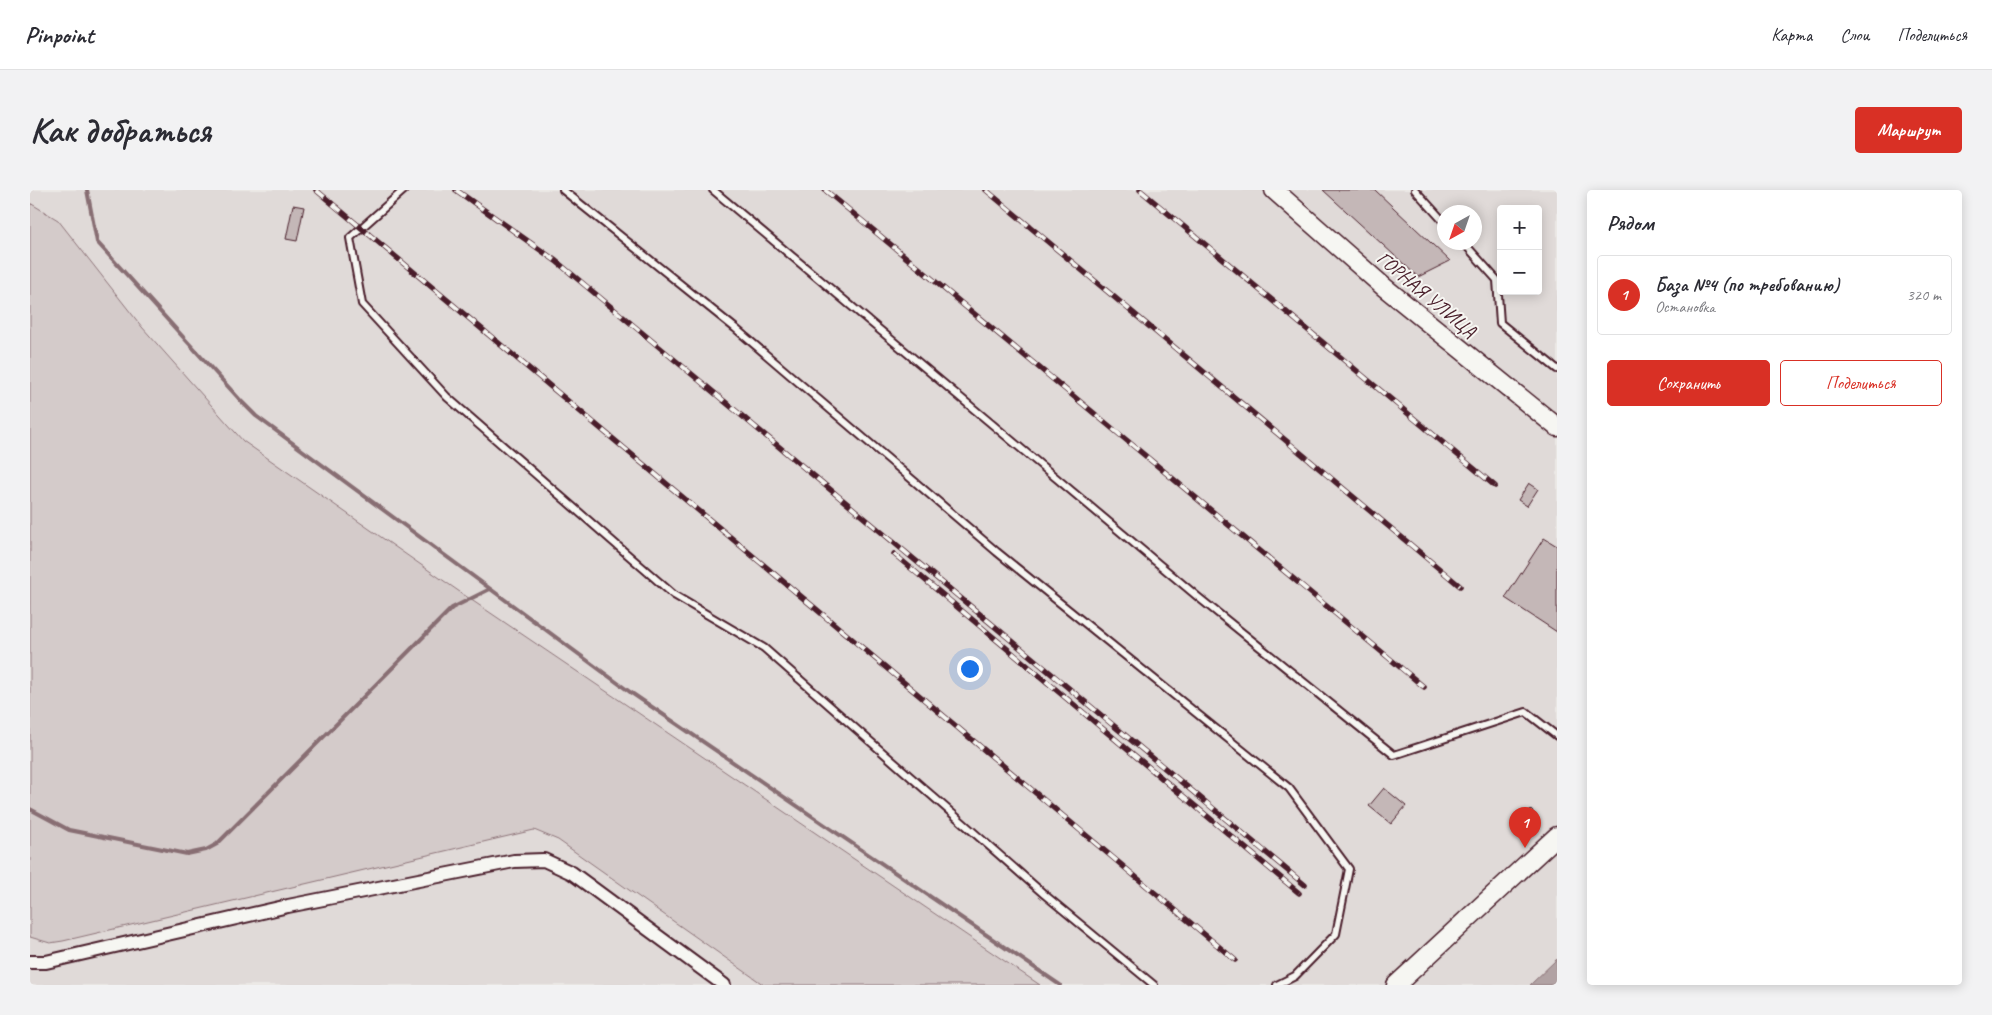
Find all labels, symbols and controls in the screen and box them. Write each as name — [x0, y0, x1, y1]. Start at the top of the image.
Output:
text: Pinpoint — [25, 20, 94, 50]
text: Карта — [1771, 24, 1812, 46]
text: Слои — [1840, 24, 1869, 46]
text: Поделиться — [1897, 24, 1967, 46]
button: Маршрут — [1855, 107, 1962, 153]
text: Как добраться — [30, 108, 211, 153]
north arrow — [1437, 205, 1482, 250]
map controls — [1497, 205, 1542, 295]
button: + — [1497, 205, 1542, 250]
text: Рядом — [1607, 210, 1654, 236]
street label: ГОРНАЯ УЛИЦА — [1372, 246, 1482, 344]
button: − — [1497, 250, 1542, 295]
text: База №4 (по требованию) — [1655, 273, 1839, 297]
text: 1 — [1620, 285, 1628, 305]
text: 320 m — [1907, 285, 1941, 305]
text: Остановка — [1655, 297, 1715, 317]
button: Сохранить — [1607, 360, 1770, 406]
button: Поделиться — [1780, 360, 1942, 406]
your location — [957, 656, 983, 682]
pin: 1 — [1509, 807, 1541, 848]

